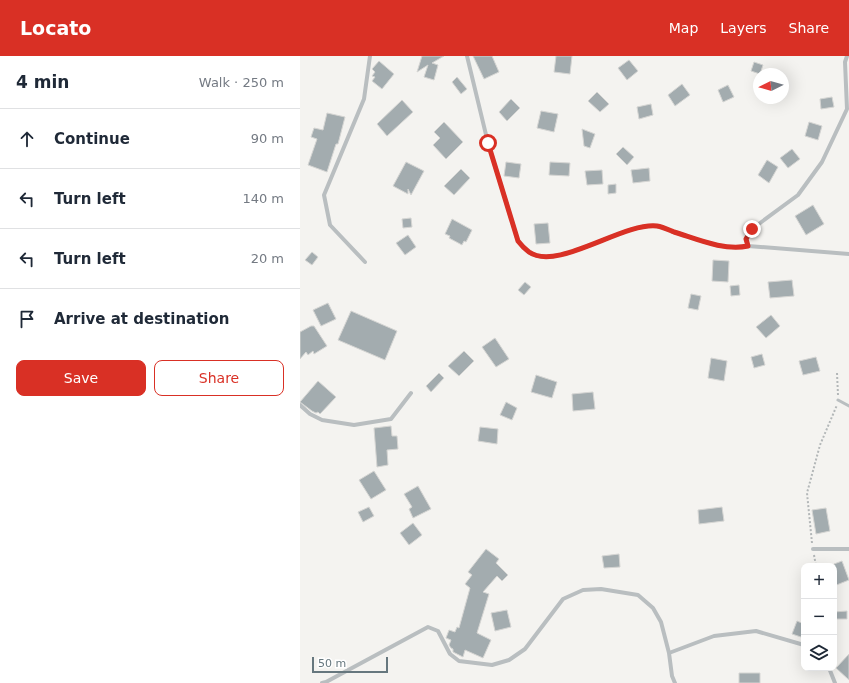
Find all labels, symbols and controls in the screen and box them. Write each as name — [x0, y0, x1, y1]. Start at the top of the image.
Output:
text: Locato — [20, 17, 91, 39]
text: Map — [669, 20, 698, 36]
text: Layers — [720, 20, 767, 36]
text: Share — [789, 20, 829, 36]
north arrow — [753, 68, 789, 104]
text: 4 min — [16, 72, 69, 92]
text: Walk · 250 m — [199, 75, 284, 90]
icon: ahead — [16, 128, 38, 150]
text: Continue — [54, 130, 130, 148]
text: 90 m — [251, 131, 284, 146]
route start — [479, 134, 497, 152]
icon: left — [16, 188, 38, 210]
text: Turn left — [54, 190, 126, 208]
text: 140 m — [242, 191, 284, 206]
route end — [743, 220, 761, 238]
icon: left — [16, 248, 38, 270]
text: Turn left — [54, 250, 126, 268]
text: 20 m — [251, 251, 284, 266]
icon: arrive — [16, 308, 38, 330]
text: Arrive at destination — [54, 310, 229, 328]
button: Save — [16, 360, 146, 396]
button: Share — [154, 360, 284, 396]
map controls — [801, 563, 837, 671]
button: + — [801, 563, 837, 599]
button: − — [801, 599, 837, 635]
button: layers — [801, 635, 837, 671]
scale bar — [312, 655, 388, 674]
text: 50 m — [318, 657, 346, 670]

